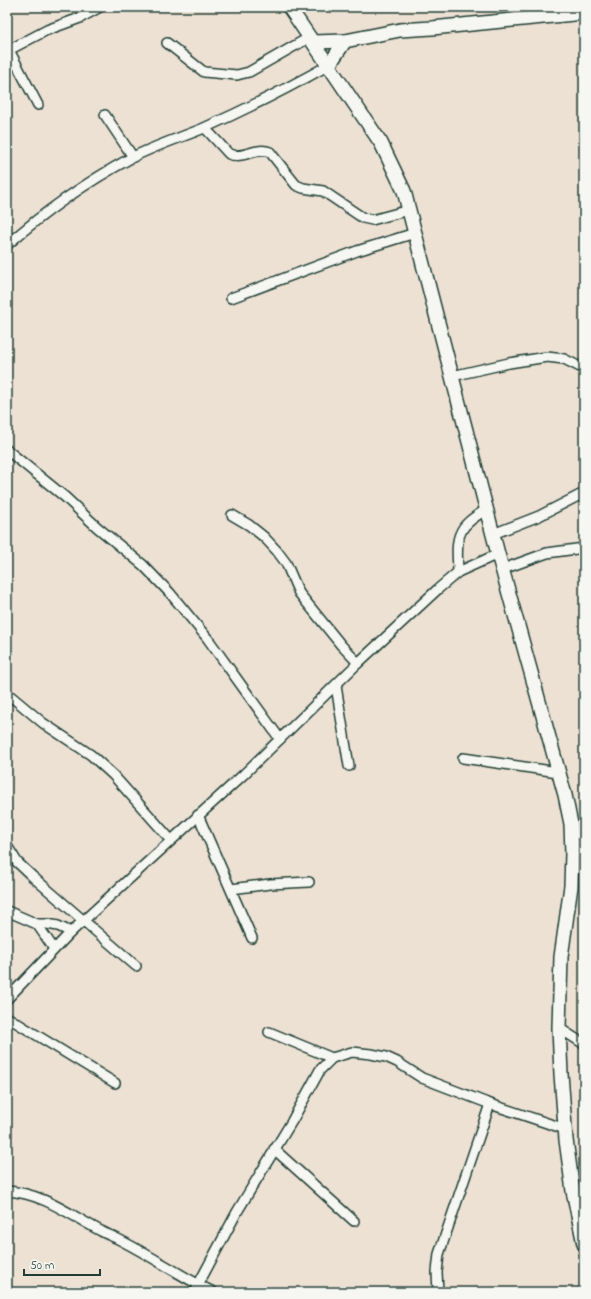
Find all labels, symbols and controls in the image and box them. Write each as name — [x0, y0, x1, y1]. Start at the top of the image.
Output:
scale bar — [24, 1251, 100, 1277]
text: 50 m — [30, 1257, 54, 1275]

